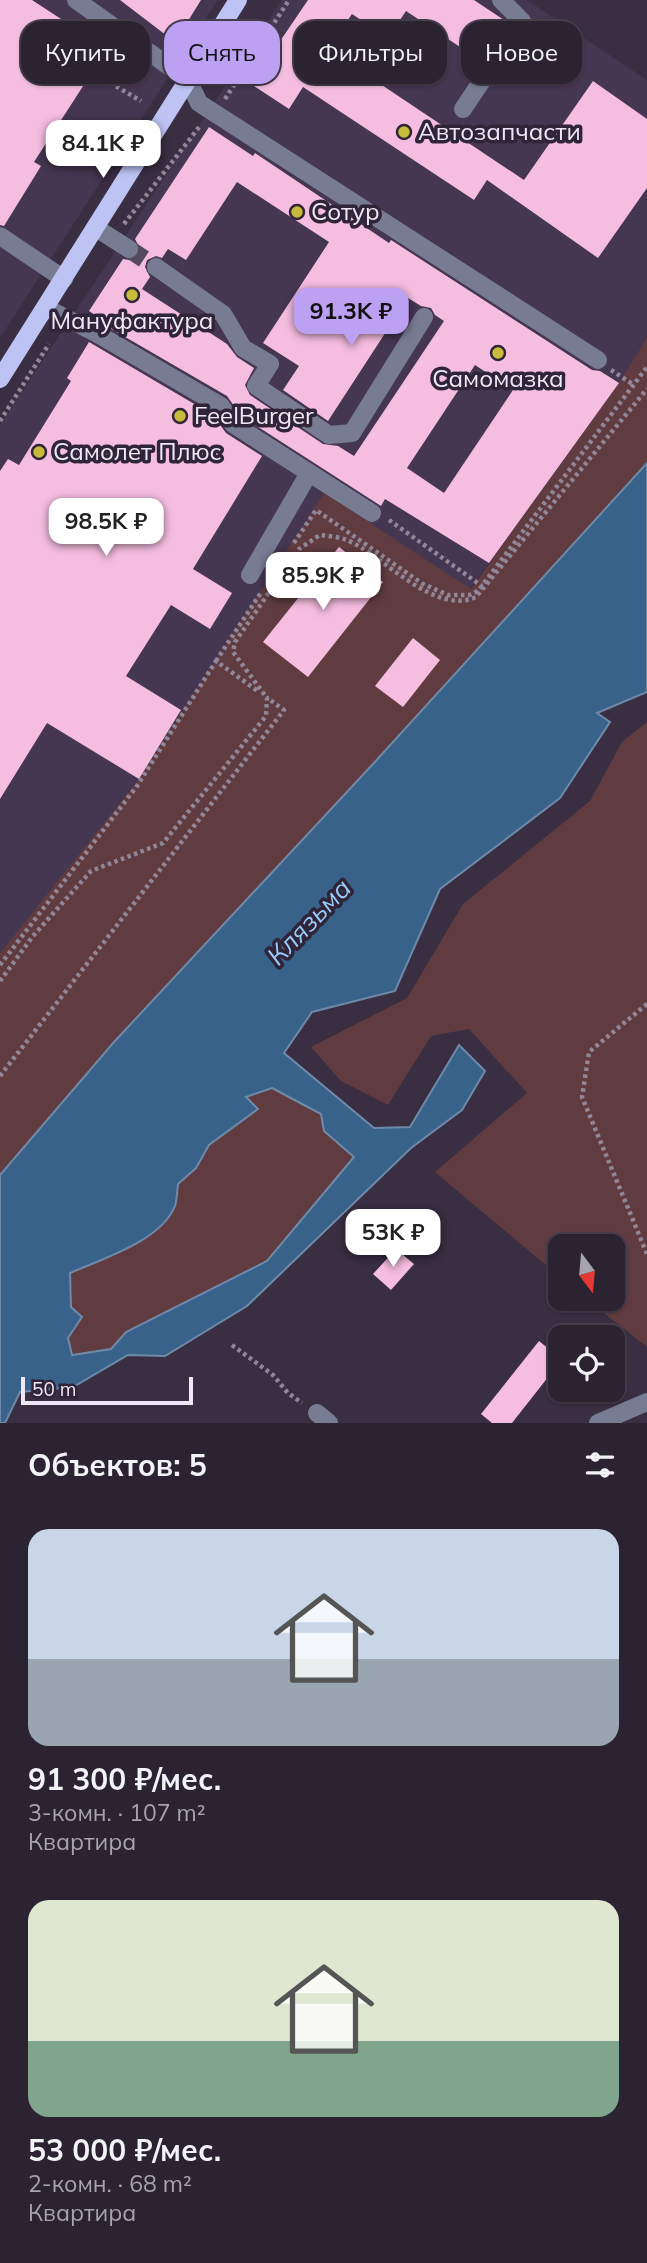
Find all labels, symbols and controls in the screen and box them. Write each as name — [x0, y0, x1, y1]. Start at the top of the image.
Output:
chip: Купить — [21, 21, 150, 84]
chip: Снять — [164, 21, 280, 84]
chip: Фильтры — [294, 21, 447, 84]
chip: Новое — [461, 21, 582, 84]
place label: Автозапчасти — [418, 116, 581, 146]
pin: 84.1K ₽ — [38, 120, 168, 180]
marker: Автозапчасти — [396, 124, 412, 140]
text: 84.1K ₽ — [62, 128, 144, 157]
place label: Сотур — [311, 196, 380, 226]
marker: Сотур — [289, 204, 305, 220]
marker: Мануфактура — [124, 287, 140, 303]
pin: 91.3K ₽ — [286, 288, 416, 348]
text: 91.3K ₽ — [310, 296, 392, 325]
place label: Мануфактура — [51, 305, 213, 335]
marker: Самомазка — [490, 345, 506, 361]
place label: Самомазка — [432, 363, 564, 393]
place label: FeelBurger — [194, 400, 314, 430]
marker: FeelBurger — [172, 408, 188, 424]
place label: Самолет Плюс — [53, 436, 222, 466]
marker: Самолет Плюс — [31, 444, 47, 460]
pin: 98.5K ₽ — [41, 498, 171, 558]
text: 98.5K ₽ — [65, 506, 147, 535]
pin: 85.9K ₽ — [258, 552, 388, 612]
text: 85.9K ₽ — [282, 560, 364, 589]
water label: Клязьма — [259, 872, 358, 972]
pin: 53K ₽ — [344, 1210, 442, 1269]
text: 53K ₽ — [361, 1217, 425, 1246]
north arrow — [548, 1234, 625, 1311]
map controls — [548, 1234, 625, 1402]
button: locate — [548, 1325, 625, 1402]
scale bar — [21, 1374, 192, 1406]
text: 50 m — [32, 1377, 76, 1401]
text: Объектов: 5 — [28, 1446, 207, 1484]
icon: filters — [581, 1446, 619, 1484]
icon: home — [261, 1575, 387, 1701]
text: 91 300 ₽/мес. — [28, 1760, 221, 1798]
text: 3-комн. · 107 m² — [28, 1798, 206, 1827]
text: Квартира — [28, 1827, 136, 1856]
icon: home — [261, 1946, 387, 2072]
text: 53 000 ₽/мес. — [28, 2131, 221, 2169]
text: 2-комн. · 68 m² — [28, 2169, 192, 2198]
text: Квартира — [28, 2198, 136, 2227]

